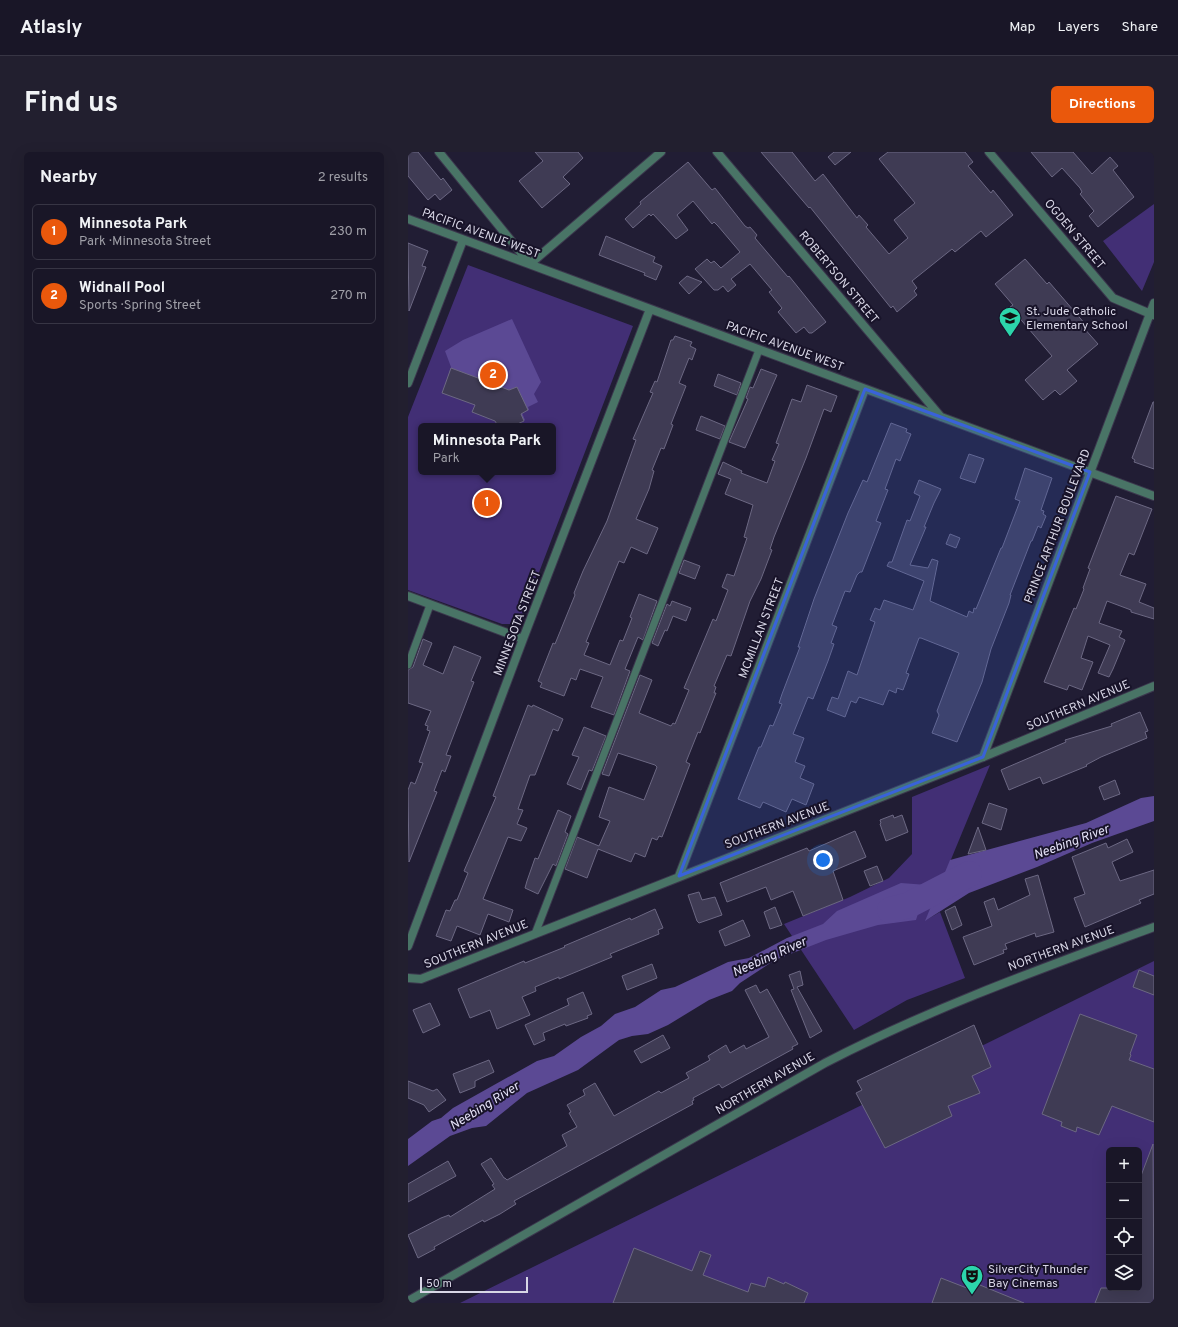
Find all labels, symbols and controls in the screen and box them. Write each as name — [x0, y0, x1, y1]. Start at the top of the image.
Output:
text: Atlasly — [20, 16, 82, 40]
text: Map — [1009, 19, 1035, 36]
text: Layers — [1057, 19, 1099, 36]
text: Share — [1121, 19, 1158, 36]
text: Find us — [24, 86, 118, 122]
button: Directions — [1051, 86, 1154, 123]
text: Nearby — [40, 167, 97, 189]
text: 2 results — [318, 170, 368, 186]
street label: OGDEN STREET — [1040, 196, 1108, 273]
street label: PACIFIC AVENUE WEST — [419, 205, 542, 263]
text: Minnesota Park — [79, 215, 187, 234]
text: 1 — [51, 224, 57, 240]
text: 230 m — [329, 224, 367, 240]
street label: ROBERTSON STREET — [795, 228, 882, 327]
text: Park · Minnesota Street — [79, 234, 211, 250]
text: Widnall Pool — [79, 279, 165, 298]
text: 2 — [50, 288, 58, 304]
text: 270 m — [330, 288, 367, 304]
text: Sports · Spring Street — [79, 298, 201, 314]
place label: St. Jude Catholic Elementary School — [1026, 304, 1128, 334]
school or university icon: St. Jude Catholic Elementary School — [997, 305, 1023, 338]
street label: PACIFIC AVENUE WEST — [723, 318, 846, 376]
pin: 2 — [480, 360, 506, 390]
popup — [418, 423, 556, 475]
text: Minnesota Park — [433, 432, 541, 451]
street label: PRINCE ARTHUR BOULEVARD — [1021, 447, 1095, 606]
text: Park — [433, 451, 460, 467]
pin: 1 — [474, 488, 500, 518]
street label: MINNESOTA STREET — [490, 568, 545, 678]
street label: MCMILLAN STREET — [735, 576, 788, 681]
street label: SOUTHERN AVENUE — [1024, 677, 1133, 735]
street label: SOUTHERN AVENUE — [723, 799, 832, 853]
water label: Neebing River — [1032, 821, 1113, 864]
your location — [813, 850, 833, 870]
street label: SOUTHERN AVENUE — [422, 917, 531, 973]
street label: NORTHERN AVENUE — [1006, 922, 1117, 976]
water label: Neebing River — [730, 934, 810, 981]
street label: NORTHERN AVENUE — [713, 1049, 818, 1119]
water label: Neebing River — [447, 1078, 524, 1134]
map controls — [1106, 1147, 1142, 1291]
button: + — [1106, 1147, 1142, 1183]
button: − — [1106, 1183, 1142, 1219]
button: locate — [1106, 1219, 1142, 1255]
button: layers — [1106, 1255, 1142, 1291]
place label: SilverCity Thunder Bay Cinemas — [988, 1262, 1088, 1292]
theatre icon: SilverCity Thunder Bay Cinemas — [959, 1263, 985, 1296]
scale bar — [420, 1275, 528, 1294]
text: 50 m — [426, 1277, 452, 1291]

